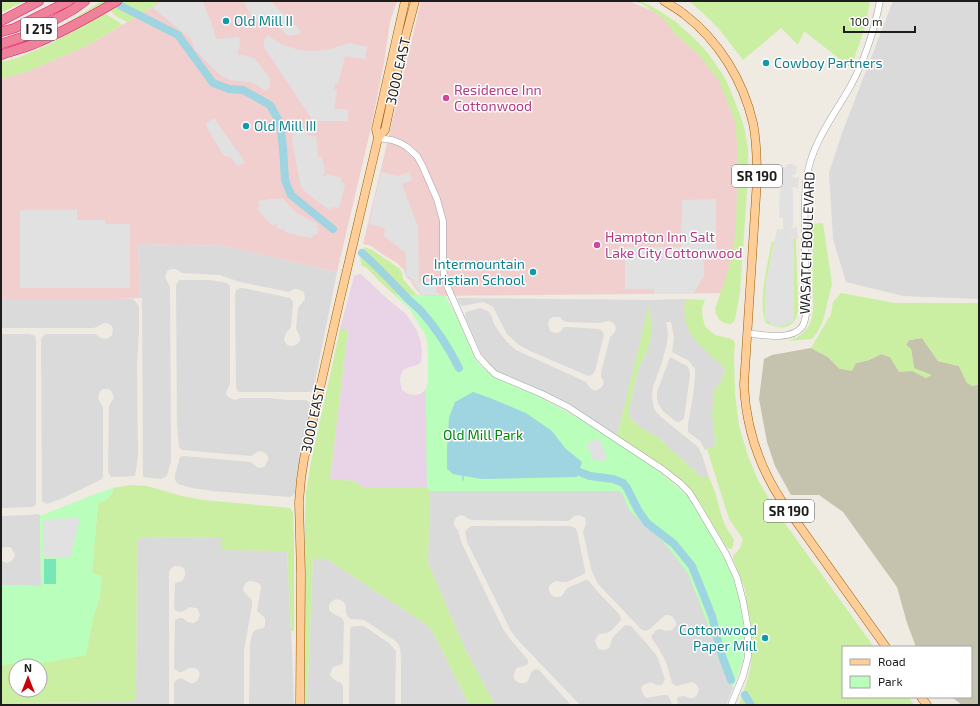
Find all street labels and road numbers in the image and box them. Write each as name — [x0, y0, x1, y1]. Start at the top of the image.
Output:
road number: I 215 — [21, 18, 57, 40]
street label: 3000 EAST — [381, 35, 414, 106]
road number: SR 190 — [732, 165, 782, 187]
street label: WASATCH BOULEVARD — [796, 171, 817, 315]
street label: 3000 EAST — [297, 383, 328, 454]
road number: SR 190 — [764, 500, 814, 522]

